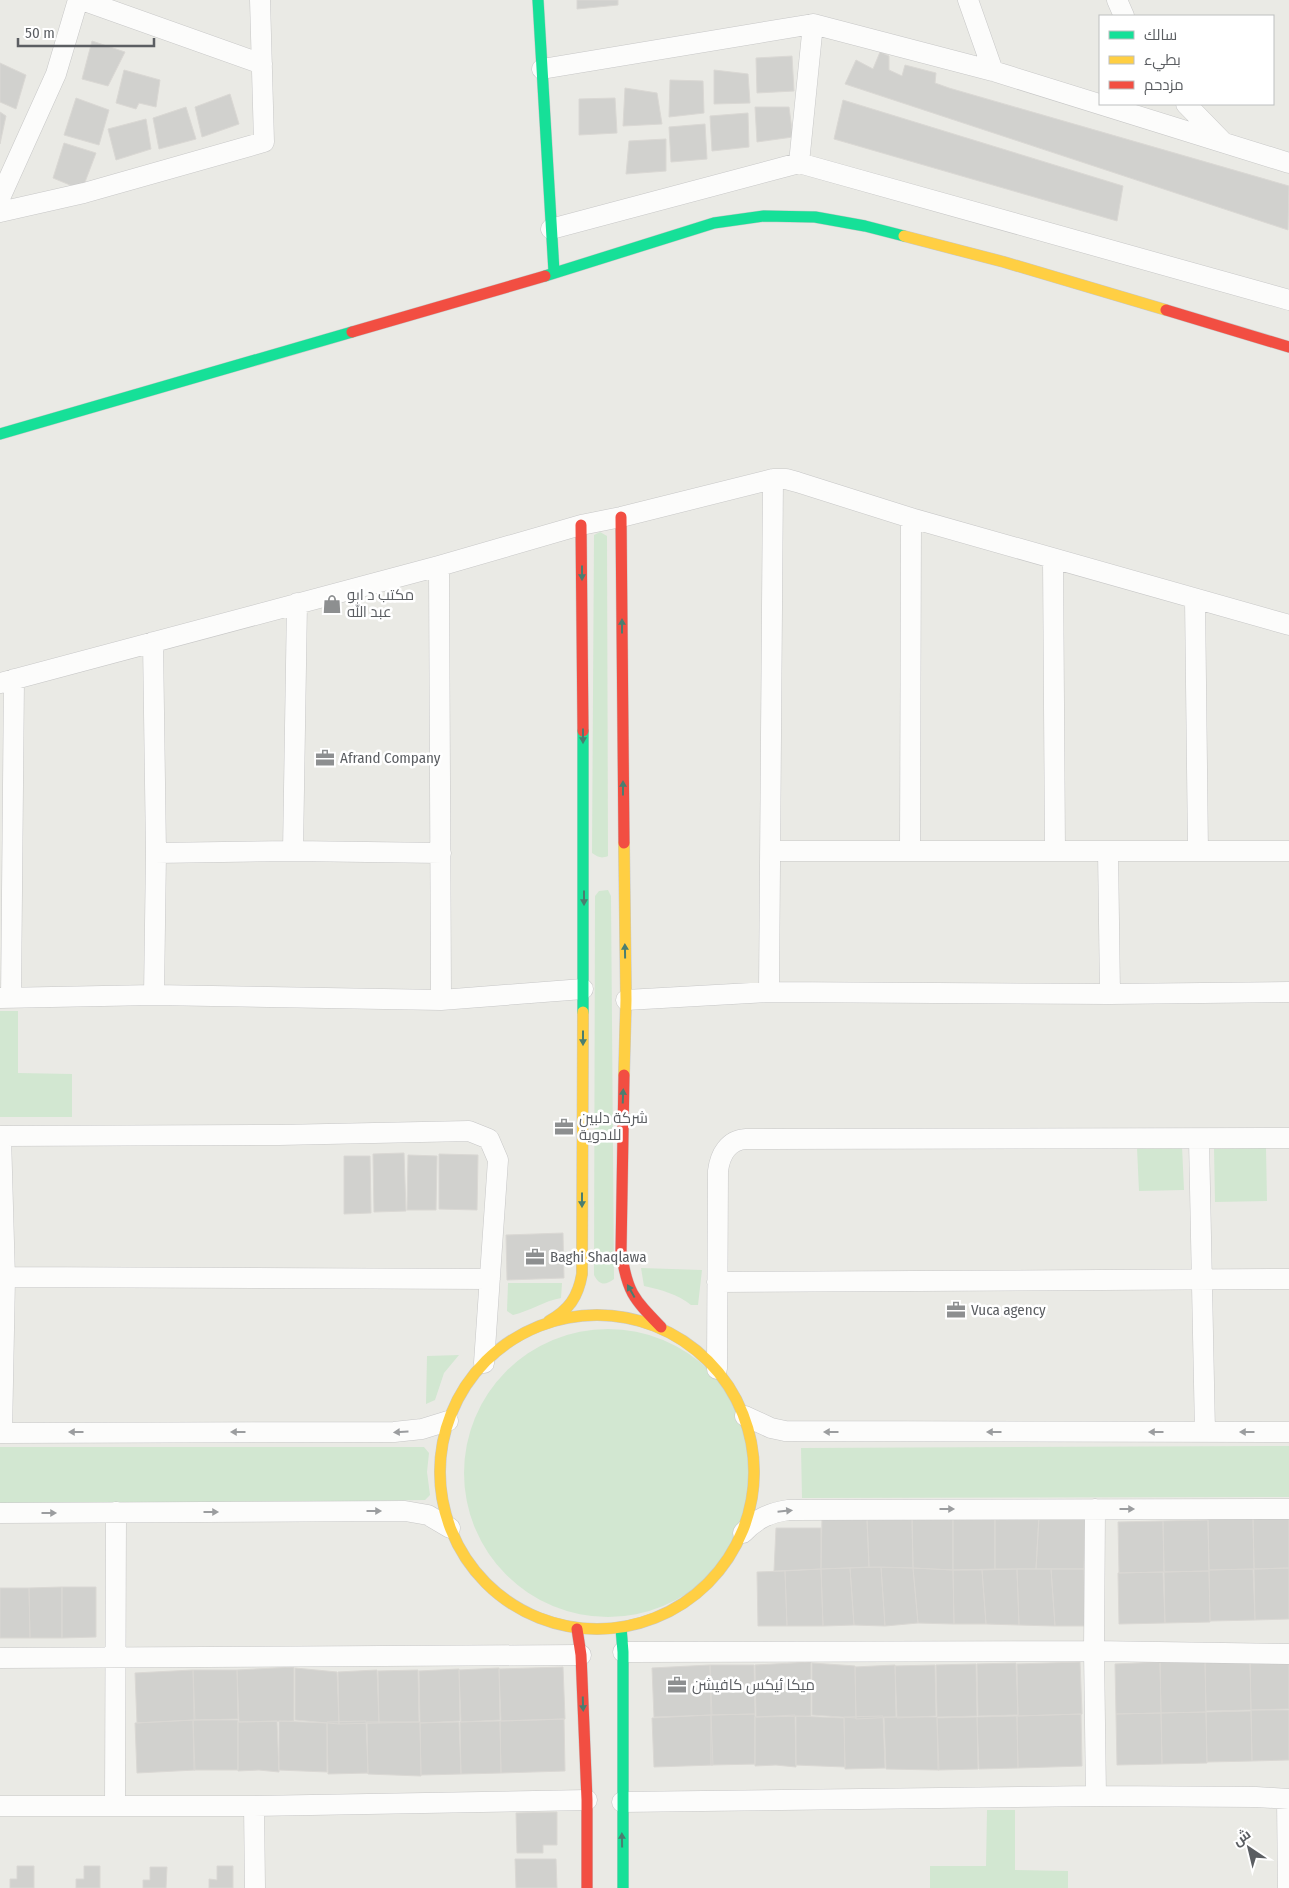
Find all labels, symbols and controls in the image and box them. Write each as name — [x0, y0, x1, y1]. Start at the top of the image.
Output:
scale bar — [18, 15, 154, 47]
legend — [1099, 15, 1274, 105]
text: 50 m — [25, 24, 55, 42]
text: سالك — [1144, 26, 1177, 44]
text: بطيء — [1144, 51, 1181, 72]
text: مزدحم — [1144, 76, 1184, 95]
one-way arrow — [578, 566, 586, 582]
place label: مكتب د ابو عبد الله — [347, 586, 414, 621]
shop icon: مكتب د ابو عبد الله — [321, 593, 343, 615]
one-way arrow — [618, 618, 626, 634]
one-way arrow — [579, 728, 587, 744]
office icon: Afrand Company — [314, 747, 336, 769]
place label: Afrand Company — [340, 749, 441, 767]
one-way arrow — [619, 780, 627, 796]
one-way arrow — [579, 891, 587, 907]
one-way arrow — [621, 943, 629, 959]
one-way arrow — [579, 1030, 587, 1046]
one-way arrow — [619, 1087, 627, 1103]
place label: شركة دلبين للادوية — [579, 1109, 648, 1144]
office icon: شركة دلبين للادوية — [553, 1116, 575, 1138]
one-way arrow — [578, 1192, 586, 1208]
office icon: Baghi Shaqlawa — [524, 1246, 546, 1268]
place label: Baghi Shaqlawa — [550, 1248, 647, 1266]
one-way arrow — [627, 1285, 636, 1298]
office icon: Vuca agency — [945, 1299, 967, 1321]
place label: Vuca agency — [971, 1301, 1046, 1319]
one-way arrow — [68, 1428, 84, 1436]
one-way arrow — [230, 1428, 246, 1436]
one-way arrow — [393, 1428, 409, 1436]
one-way arrow — [823, 1428, 839, 1436]
one-way arrow — [986, 1428, 1002, 1436]
one-way arrow — [1148, 1428, 1164, 1436]
one-way arrow — [1239, 1428, 1255, 1436]
one-way arrow — [939, 1505, 955, 1513]
one-way arrow — [1119, 1505, 1135, 1513]
one-way arrow — [366, 1507, 382, 1515]
one-way arrow — [777, 1507, 793, 1515]
one-way arrow — [203, 1508, 219, 1516]
one-way arrow — [41, 1509, 57, 1517]
office icon: میکا ئیکس کافیشن — [666, 1674, 688, 1696]
place label: میکا ئیکس کافیشن — [692, 1676, 815, 1695]
one-way arrow — [580, 1696, 588, 1712]
north arrow — [1224, 1823, 1274, 1873]
text: ش — [1230, 1826, 1254, 1850]
one-way arrow — [618, 1831, 626, 1847]

